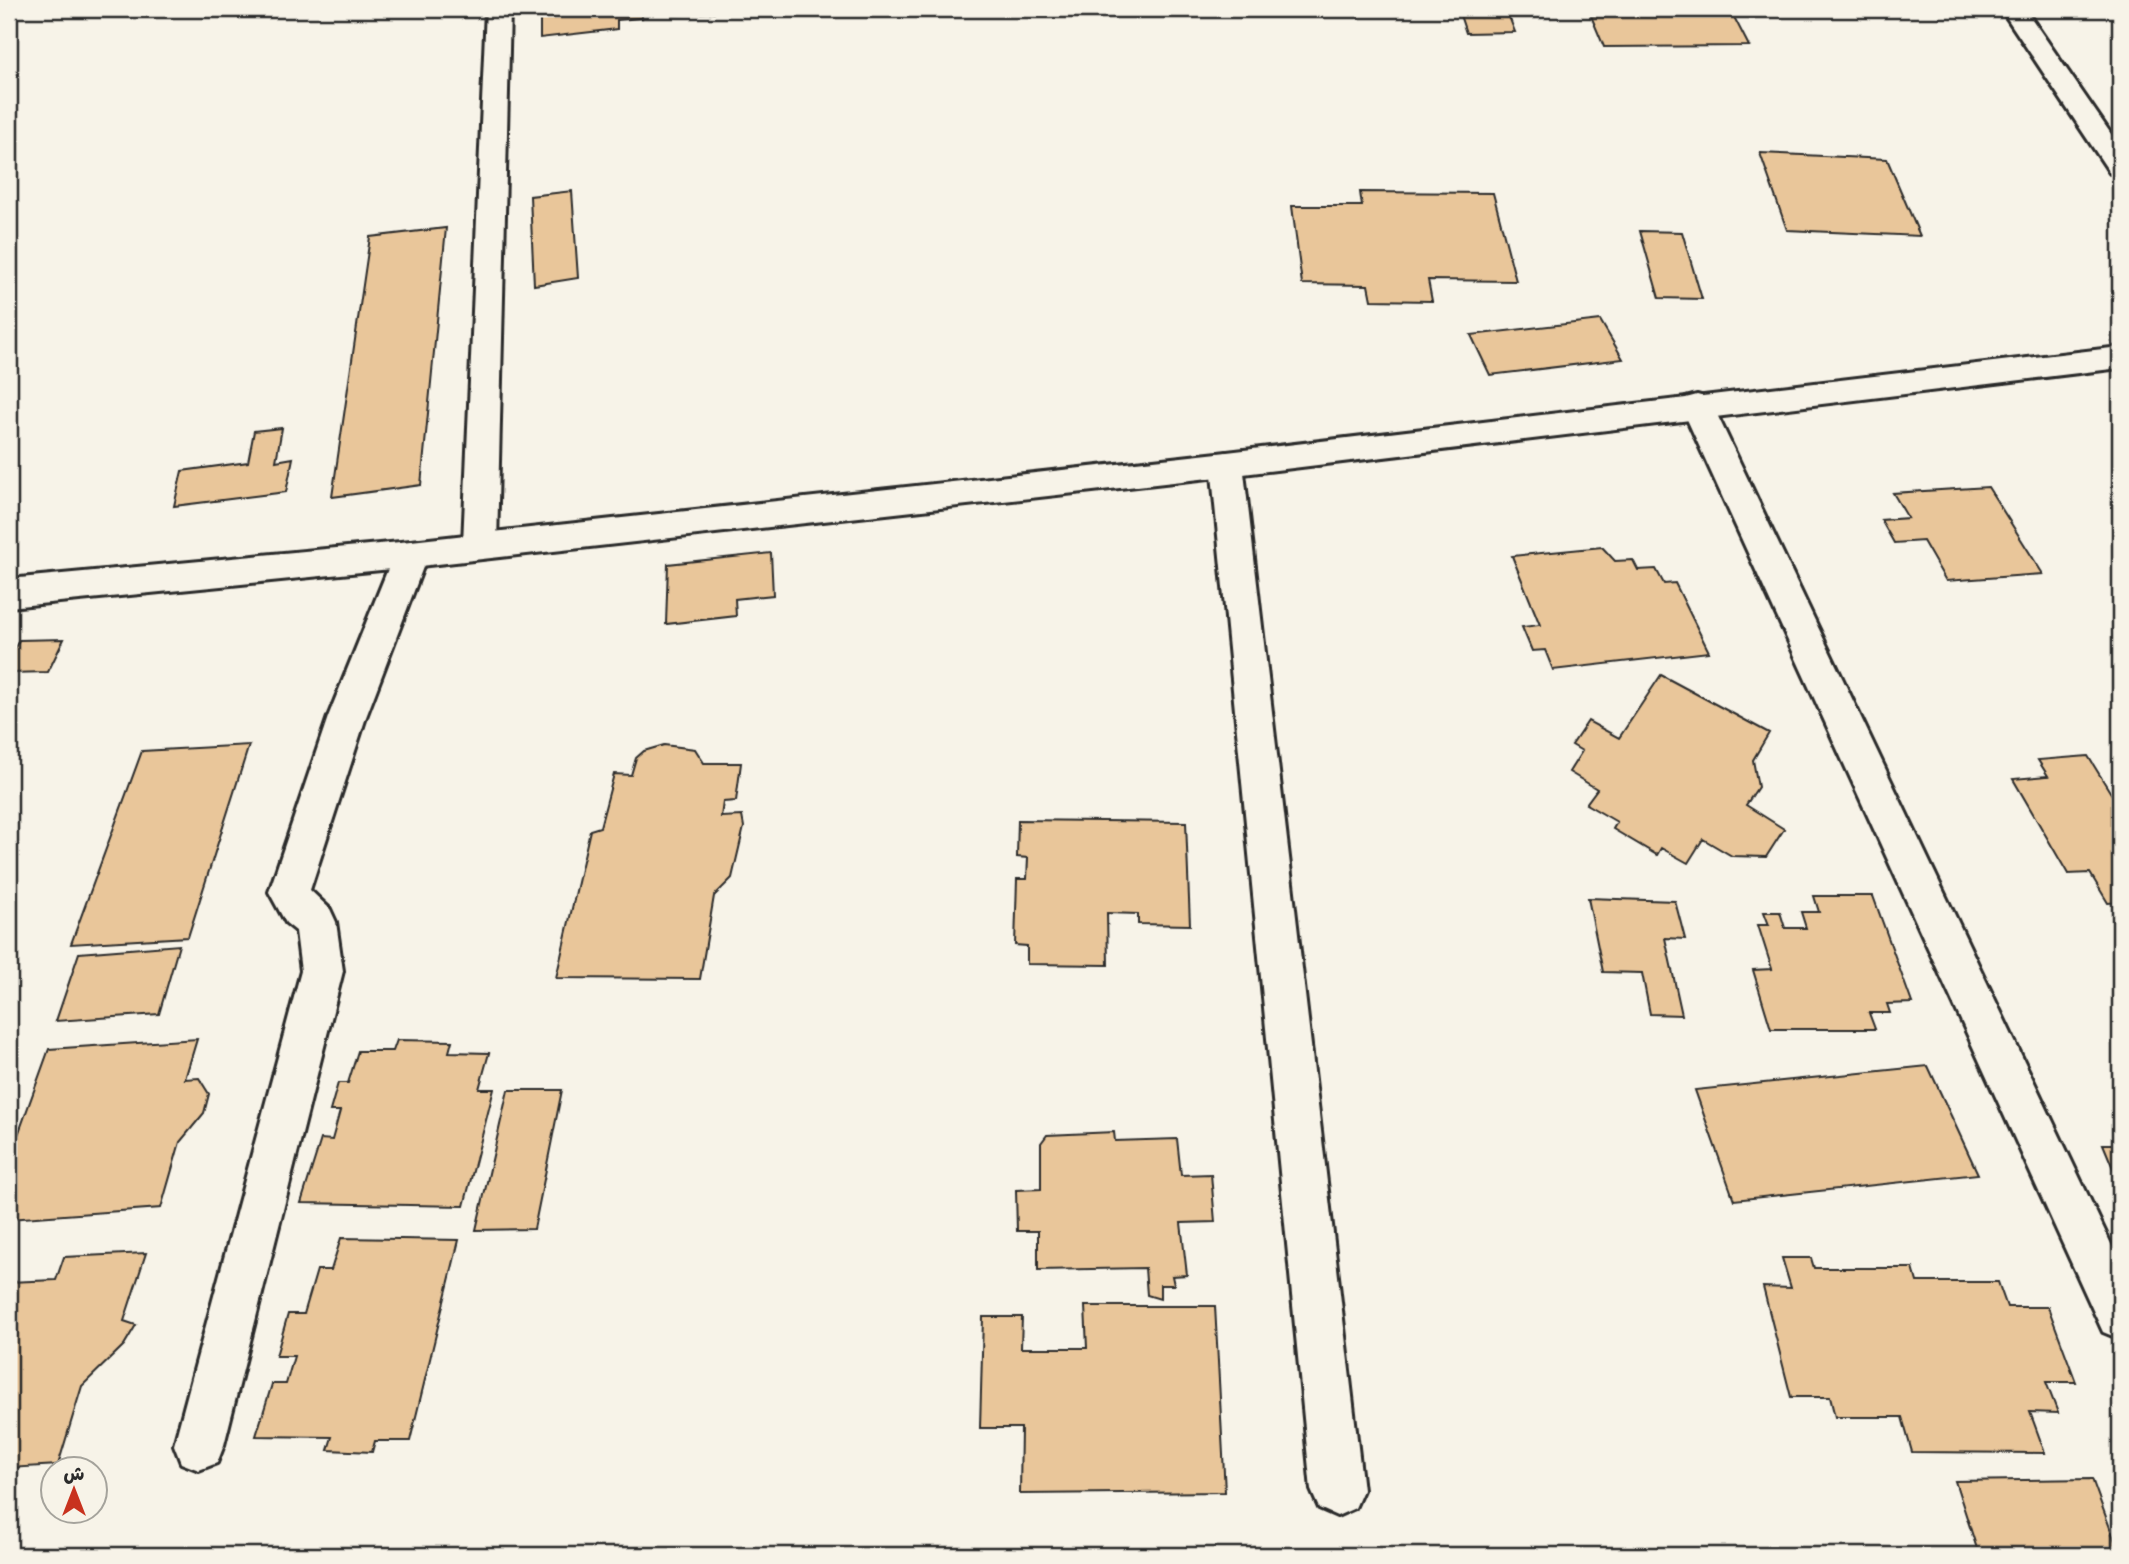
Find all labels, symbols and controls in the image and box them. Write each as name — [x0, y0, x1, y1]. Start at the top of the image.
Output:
north arrow — [38, 1456, 108, 1526]
text: ش — [64, 1460, 85, 1490]

